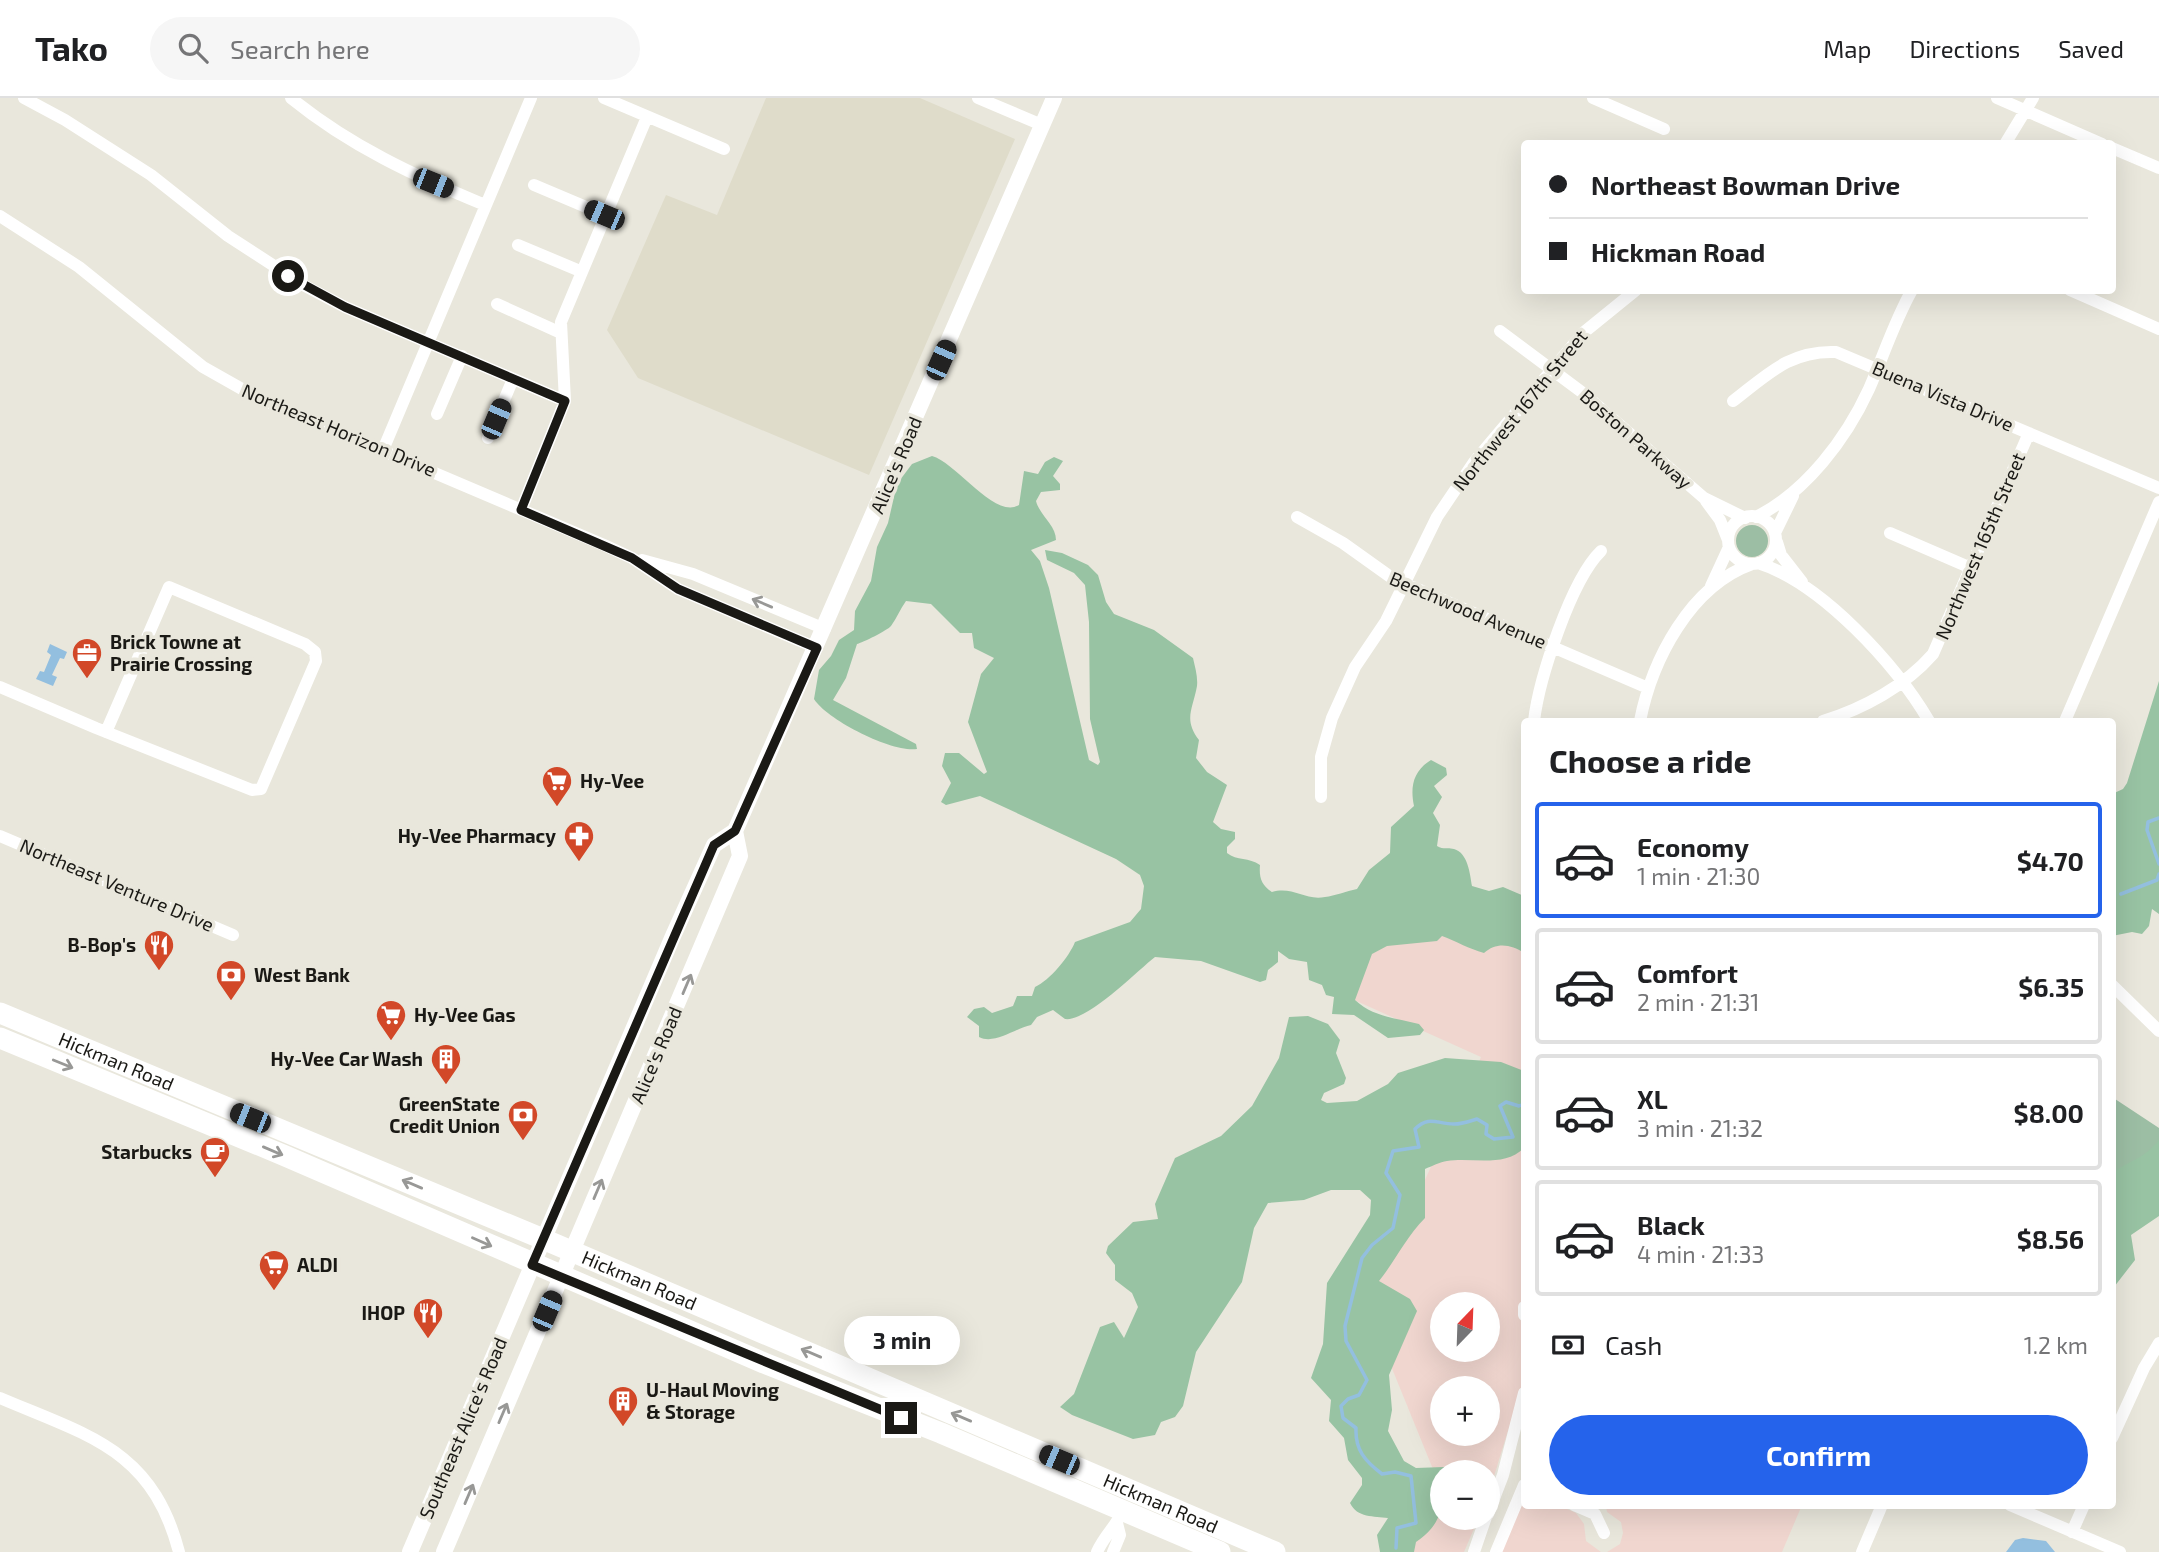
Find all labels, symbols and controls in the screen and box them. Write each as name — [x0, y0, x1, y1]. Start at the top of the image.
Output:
search box — [150, 17, 640, 80]
text: Tako — [35, 28, 108, 68]
icon: search — [174, 29, 212, 67]
text: Search here — [230, 33, 370, 64]
text: Map — [1823, 34, 1871, 63]
text: Directions — [1909, 34, 2020, 63]
text: Saved — [2058, 34, 2124, 63]
car — [410, 165, 457, 201]
text: Northeast Bowman Drive — [1591, 169, 1900, 200]
car — [581, 197, 628, 233]
text: Hickman Road — [1591, 236, 1765, 267]
route start — [272, 260, 304, 292]
street label: Northwest 167th Street — [1448, 325, 1592, 495]
car — [923, 337, 960, 383]
street label: Buena Vista Drive — [1869, 355, 2017, 436]
street label: Northeast Horizon Drive — [239, 378, 440, 481]
street label: Boston Parkway — [1576, 384, 1697, 493]
car — [479, 396, 514, 442]
street label: Alice's Road — [865, 413, 926, 517]
street label: Northwest 165th Street — [1930, 449, 2029, 643]
street label: Beechwood Avenue — [1386, 566, 1550, 653]
one-way arrow — [752, 595, 774, 608]
place label: Brick Towne at Prairie Crossing — [110, 630, 252, 675]
office icon: Brick Towne at Prairie Crossing — [70, 636, 104, 680]
text: Choose a ride — [1549, 741, 1752, 779]
supermarket icon: Hy-Vee — [540, 764, 574, 808]
place label: Hy-Vee — [580, 769, 644, 793]
pharmacy icon: Hy-Vee Pharmacy — [562, 819, 596, 863]
place label: Hy-Vee Pharmacy — [398, 824, 556, 848]
icon: car — [1553, 829, 1616, 892]
text: Economy — [1637, 831, 1749, 862]
street label: Northeast Venture Drive — [17, 833, 218, 936]
text: $4.70 — [2017, 845, 2084, 876]
text: 1 min · 21:30 — [1637, 862, 1760, 890]
restaurant icon: B-Bop's — [142, 928, 176, 972]
place label: B-Bop's — [67, 933, 136, 956]
icon: car — [1553, 955, 1616, 1018]
text: Comfort — [1637, 957, 1738, 988]
bank icon: West Bank — [214, 958, 248, 1002]
place label: West Bank — [254, 963, 350, 986]
text: $6.35 — [2018, 971, 2084, 1002]
one-way arrow — [681, 974, 694, 995]
text: 2 min · 21:31 — [1637, 988, 1759, 1016]
supermarket icon: Hy-Vee Gas — [374, 998, 408, 1042]
place label: Hy-Vee Gas — [414, 1003, 515, 1027]
street label: Alice's Road — [625, 1003, 686, 1107]
street label: Hickman Road — [56, 1027, 178, 1095]
building icon: Hy-Vee Car Wash — [429, 1042, 463, 1086]
place label: Hy-Vee Car Wash — [270, 1047, 423, 1071]
one-way arrow — [52, 1059, 73, 1072]
icon: car — [1553, 1081, 1616, 1144]
text: XL — [1637, 1083, 1668, 1114]
place label: GreenState Credit Union — [389, 1092, 500, 1137]
text: $8.00 — [2014, 1097, 2084, 1128]
bank icon: GreenState Credit Union — [506, 1098, 540, 1142]
car — [227, 1100, 274, 1136]
text: 3 min · 21:32 — [1637, 1114, 1763, 1142]
cafe icon: Starbucks — [198, 1135, 232, 1179]
place label: Starbucks — [101, 1140, 192, 1163]
one-way arrow — [262, 1146, 283, 1159]
one-way arrow — [402, 1177, 424, 1190]
one-way arrow — [593, 1178, 606, 1200]
icon: car — [1553, 1207, 1616, 1270]
text: Black — [1637, 1209, 1705, 1240]
text: $8.56 — [2017, 1223, 2084, 1254]
one-way arrow — [470, 1236, 492, 1249]
text: 4 min · 21:33 — [1637, 1240, 1764, 1268]
street label: Hickman Road — [579, 1245, 700, 1314]
supermarket icon: ALDI — [257, 1248, 291, 1292]
place label: ALDI — [297, 1253, 338, 1276]
car — [530, 1288, 565, 1334]
north arrow — [1430, 1292, 1500, 1362]
map controls — [1430, 1292, 1500, 1530]
restaurant icon: IHOP — [411, 1296, 445, 1340]
place label: IHOP — [362, 1301, 405, 1324]
callout: 3 min — [843, 1316, 959, 1366]
text: 3 min — [873, 1326, 931, 1354]
icon: cash — [1549, 1326, 1587, 1364]
text: Cash — [1605, 1329, 1662, 1360]
text: 1.2 km — [2024, 1331, 2088, 1359]
street label: Southeast Alice's Road — [414, 1334, 511, 1522]
one-way arrow — [800, 1346, 822, 1359]
button: + — [1430, 1376, 1500, 1446]
place label: U-Haul Moving & Storage — [646, 1378, 779, 1423]
building icon: U-Haul Moving & Storage — [606, 1384, 640, 1428]
route end — [885, 1402, 917, 1434]
one-way arrow — [497, 1403, 510, 1424]
one-way arrow — [951, 1410, 972, 1423]
button: Confirm — [1549, 1415, 2088, 1495]
car — [1036, 1442, 1083, 1478]
button: − — [1430, 1460, 1500, 1530]
street label: Hickman Road — [1100, 1468, 1222, 1537]
one-way arrow — [463, 1484, 476, 1506]

